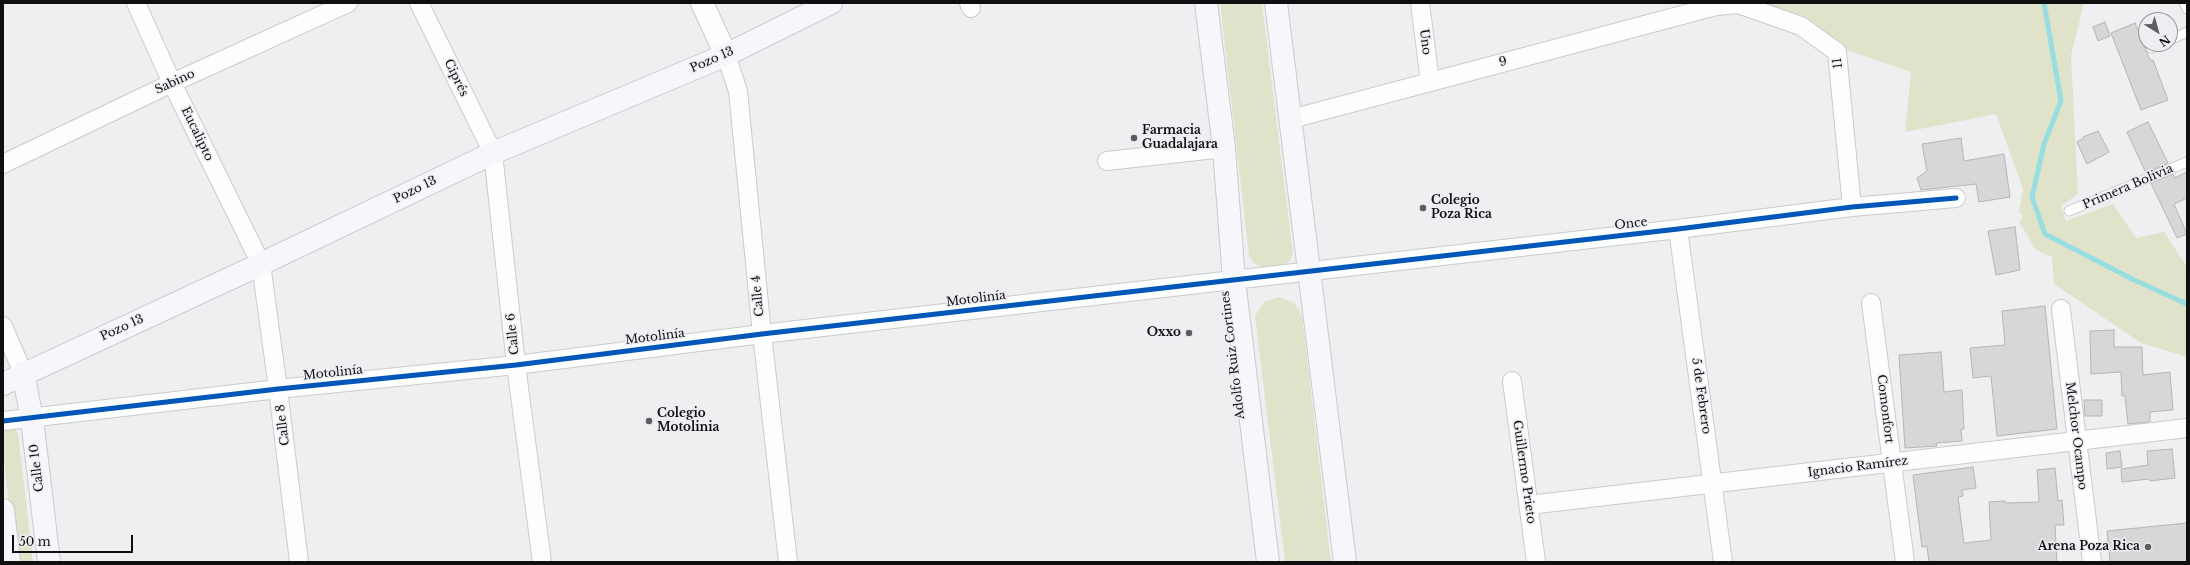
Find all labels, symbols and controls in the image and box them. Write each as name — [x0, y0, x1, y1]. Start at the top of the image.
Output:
north arrow — [2138, 12, 2178, 52]
street label: Uno — [1416, 28, 1434, 56]
text: N — [2156, 32, 2173, 49]
street label: Pozo 13 — [688, 44, 736, 76]
street label: 9 — [1497, 54, 1509, 70]
street label: Ciprés — [441, 57, 471, 99]
street label: 11 — [1830, 57, 1846, 69]
street label: Sabino — [153, 67, 197, 97]
street label: Eucalipto — [178, 105, 216, 163]
place label: Farmacia Guadalajara — [1142, 124, 1218, 152]
marker: Farmacia Guadalajara — [1129, 133, 1139, 143]
street label: Primera Bolivia — [2081, 161, 2175, 213]
street label: Pozo 13 — [391, 173, 439, 207]
place label: Colegio Poza Rica — [1431, 194, 1492, 222]
marker: Colegio Poza Rica — [1418, 203, 1428, 213]
street label: Once — [1614, 215, 1648, 233]
street label: Calle 4 — [749, 275, 767, 317]
street label: Motolinía — [945, 288, 1007, 310]
street label: Adolfo Ruiz Cortines — [1218, 290, 1248, 420]
street label: Pozo 13 — [98, 312, 146, 344]
street label: Calle 6 — [504, 312, 522, 356]
street label: Motolinía — [624, 326, 686, 348]
place label: Oxxo — [1147, 326, 1181, 340]
marker: Oxxo — [1184, 328, 1194, 338]
street label: 5 de Febrero — [1689, 357, 1713, 435]
street label: Motolinía — [302, 363, 364, 383]
street label: Comonfort — [1874, 374, 1896, 444]
street label: Melchor Ocampo — [2062, 381, 2090, 491]
street label: Calle 8 — [273, 403, 293, 447]
place label: Colegio Motolinia — [657, 407, 719, 435]
marker: Colegio Motolinia — [644, 416, 654, 426]
street label: Guillermo Prieto — [1510, 419, 1538, 525]
street label: Calle 10 — [27, 443, 47, 493]
street label: Ignacio Ramírez — [1807, 454, 1909, 480]
scale bar — [14, 527, 135, 553]
text: 50 m — [19, 534, 51, 549]
place label: Arena Poza Rica — [2038, 540, 2140, 554]
marker: Arena Poza Rica — [2143, 542, 2153, 552]

